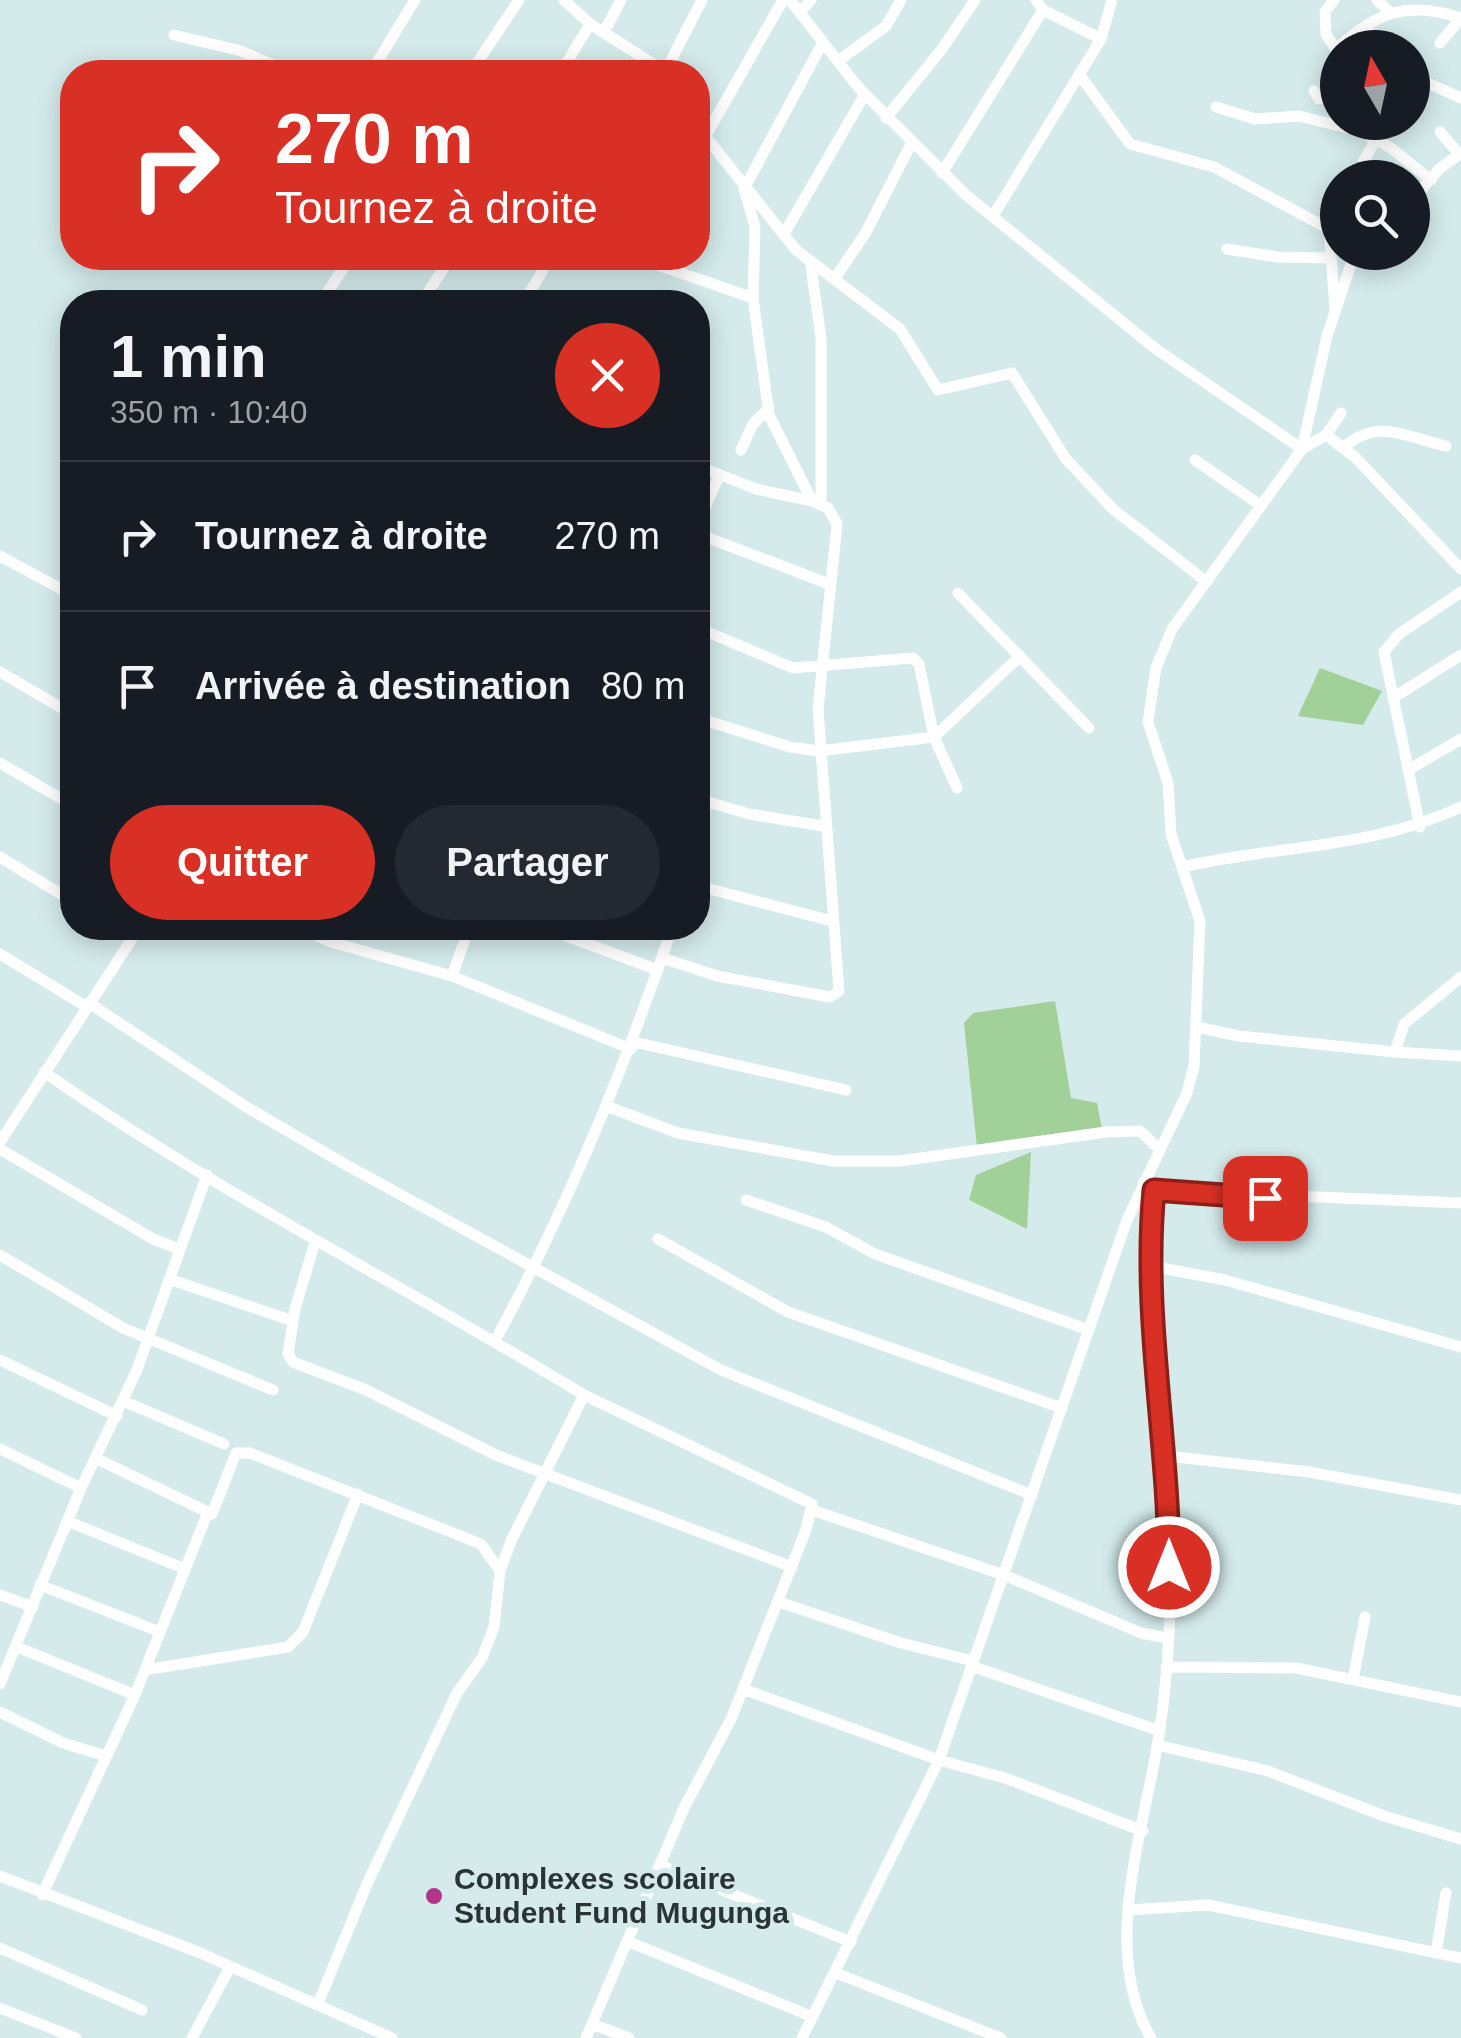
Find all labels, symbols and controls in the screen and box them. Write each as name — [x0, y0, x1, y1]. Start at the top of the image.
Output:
north arrow — [1320, 30, 1430, 140]
map controls — [1320, 30, 1430, 270]
icon: right — [110, 100, 240, 230]
text: 270 m — [275, 100, 473, 178]
button: search — [1320, 160, 1430, 270]
text: Tournez à droite — [275, 182, 598, 233]
text: 1 min — [110, 323, 267, 390]
button: close — [555, 323, 660, 428]
text: 350 m · 10:40 — [110, 394, 307, 430]
icon: right — [110, 509, 165, 564]
text: Tournez à droite — [195, 515, 488, 557]
text: 270 m — [554, 515, 660, 557]
icon: arrive — [110, 659, 165, 714]
text: Arrivée à destination — [195, 665, 571, 707]
text: 80 m — [601, 665, 685, 707]
button: Quitter — [110, 805, 375, 920]
button: Partager — [395, 805, 660, 920]
pin — [1223, 1156, 1308, 1241]
icon: arrive — [1238, 1171, 1293, 1226]
position arrow — [1117, 1515, 1221, 1619]
place label: Complexes scolaire Student Fund Mugunga — [454, 1862, 789, 1929]
marker: Complexes scolaire Student Fund Mugunga — [423, 1885, 445, 1907]

